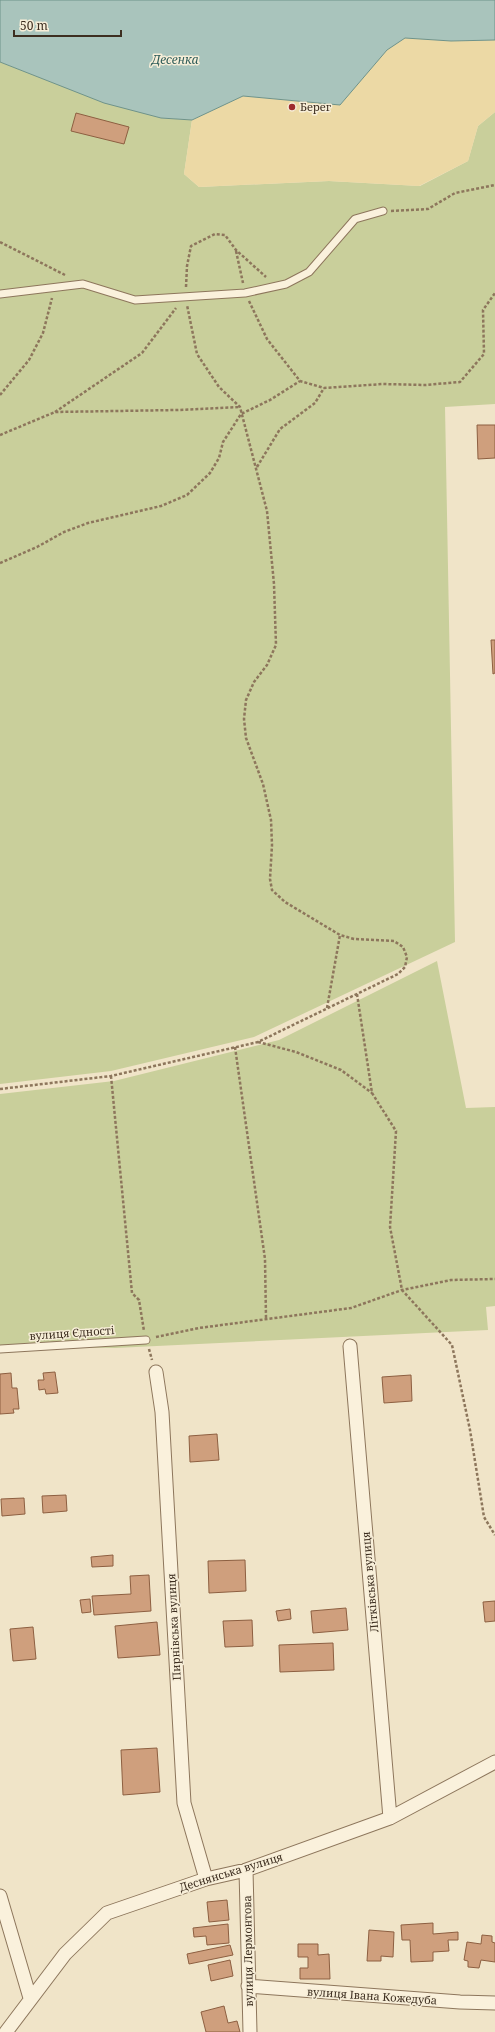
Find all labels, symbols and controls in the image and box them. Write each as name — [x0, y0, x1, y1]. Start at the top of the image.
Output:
scale bar — [14, 12, 121, 38]
text: 50 m — [20, 17, 48, 34]
water label: Десенка — [149, 51, 199, 68]
place label: Берег — [300, 99, 331, 114]
marker: Берег — [287, 102, 297, 112]
street label: вулиця Єдності — [29, 1322, 115, 1343]
street label: Літківська вулиця — [358, 1531, 381, 1633]
street label: Пирнівська вулиця — [163, 1573, 184, 1681]
street label: Деснянська вулиця — [177, 1849, 284, 1894]
street label: вулиця Лермонтова — [239, 1895, 256, 2007]
street label: вулиця Івана Кожедуба — [306, 1983, 438, 2008]

